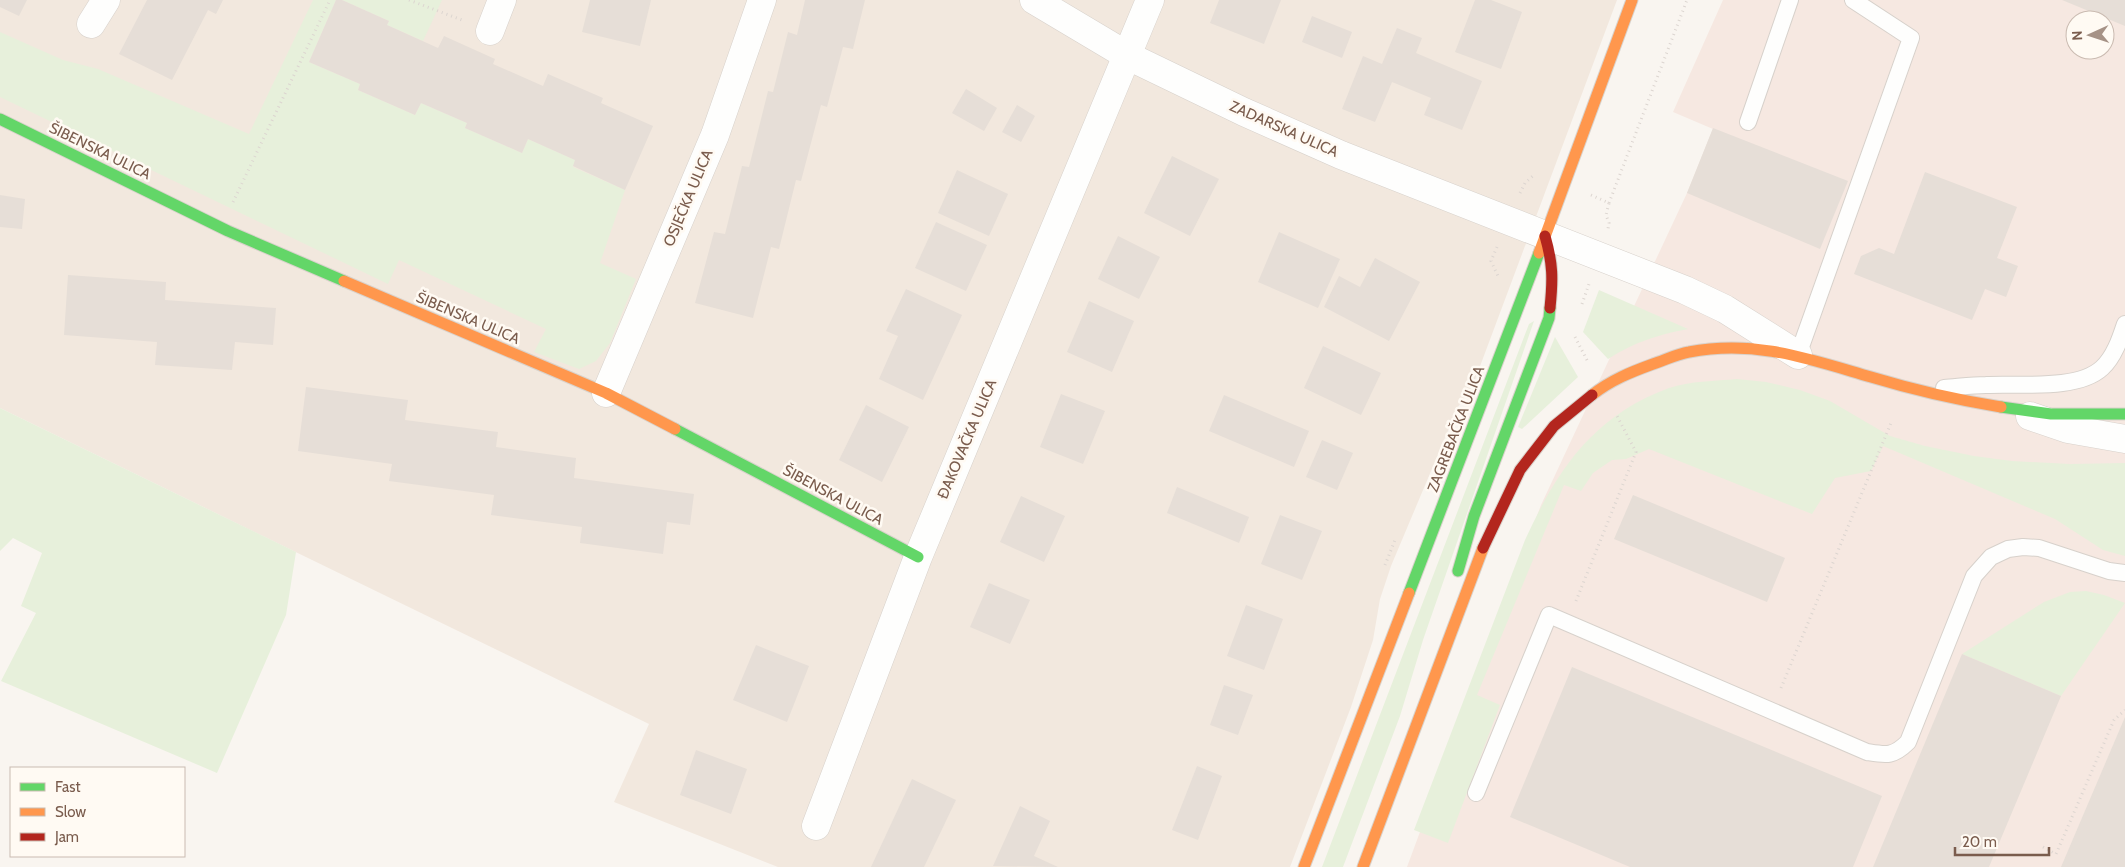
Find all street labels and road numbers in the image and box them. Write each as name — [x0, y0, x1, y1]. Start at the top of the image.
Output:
street label: ZADARSKA ULICA — [1227, 97, 1342, 161]
street label: ŠIBENSKA ULICA — [46, 118, 155, 184]
street label: OSJEČKA ULICA — [659, 146, 717, 249]
street label: ŠIBENSKA ULICA — [413, 287, 524, 348]
street label: ZAGREBAČKA ULICA — [1423, 362, 1489, 495]
street label: ĐAKOVAČKA ULICA — [933, 375, 1001, 502]
street label: ŠIBENSKA ULICA — [780, 460, 887, 529]

